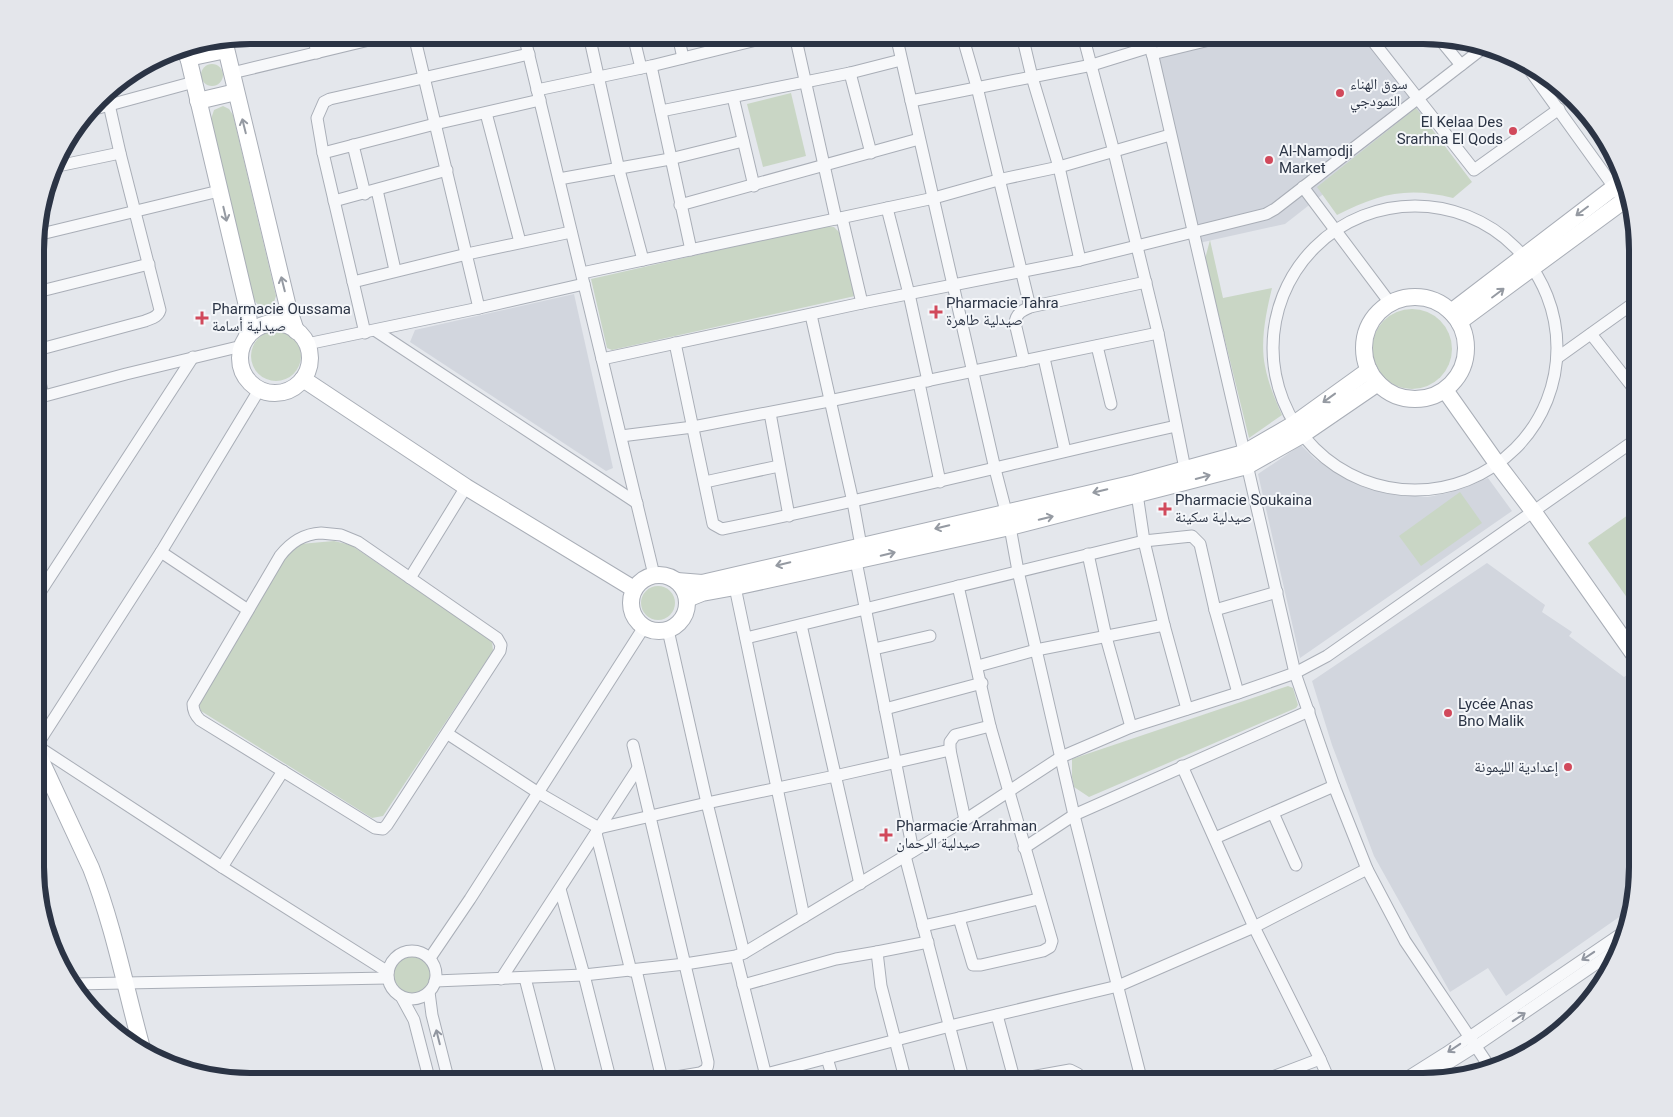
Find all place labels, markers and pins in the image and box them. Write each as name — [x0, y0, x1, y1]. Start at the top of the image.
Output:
place label: سوق الهناء النمودجي — [1350, 75, 1408, 113]
marker: سوق الهناء النمودجي — [1334, 87, 1346, 99]
place label: El Kelaa Des Srarhna El Qods — [1397, 113, 1503, 148]
marker: El Kelaa Des Srarhna El Qods — [1507, 125, 1519, 137]
place label: Al-Namodji Market — [1279, 142, 1353, 177]
marker: Al-Namodji Market — [1263, 154, 1275, 166]
place label: Pharmacie Tahra صيدلية طاهرة — [946, 294, 1059, 329]
place label: Pharmacie Oussama صيدلية أسامة — [212, 300, 351, 335]
marker: Pharmacie Tahra صيدلية طاهرة — [930, 306, 942, 318]
marker: Pharmacie Oussama صيدلية أسامة — [196, 312, 208, 324]
place label: Pharmacie Soukaina صيدلية سكينة — [1175, 491, 1312, 526]
marker: Pharmacie Soukaina صيدلية سكينة — [1159, 503, 1171, 515]
place label: Lycée Anas Bno Malik — [1458, 695, 1534, 730]
marker: Lycée Anas Bno Malik — [1442, 707, 1454, 719]
place label: إعدادية الليمونة — [1474, 758, 1558, 777]
marker: إعدادية الليمونة — [1562, 761, 1574, 773]
place label: Pharmacie Arrahman صيدلية الرحمان — [896, 817, 1037, 853]
marker: Pharmacie Arrahman صيدلية الرحمان — [880, 829, 892, 841]

